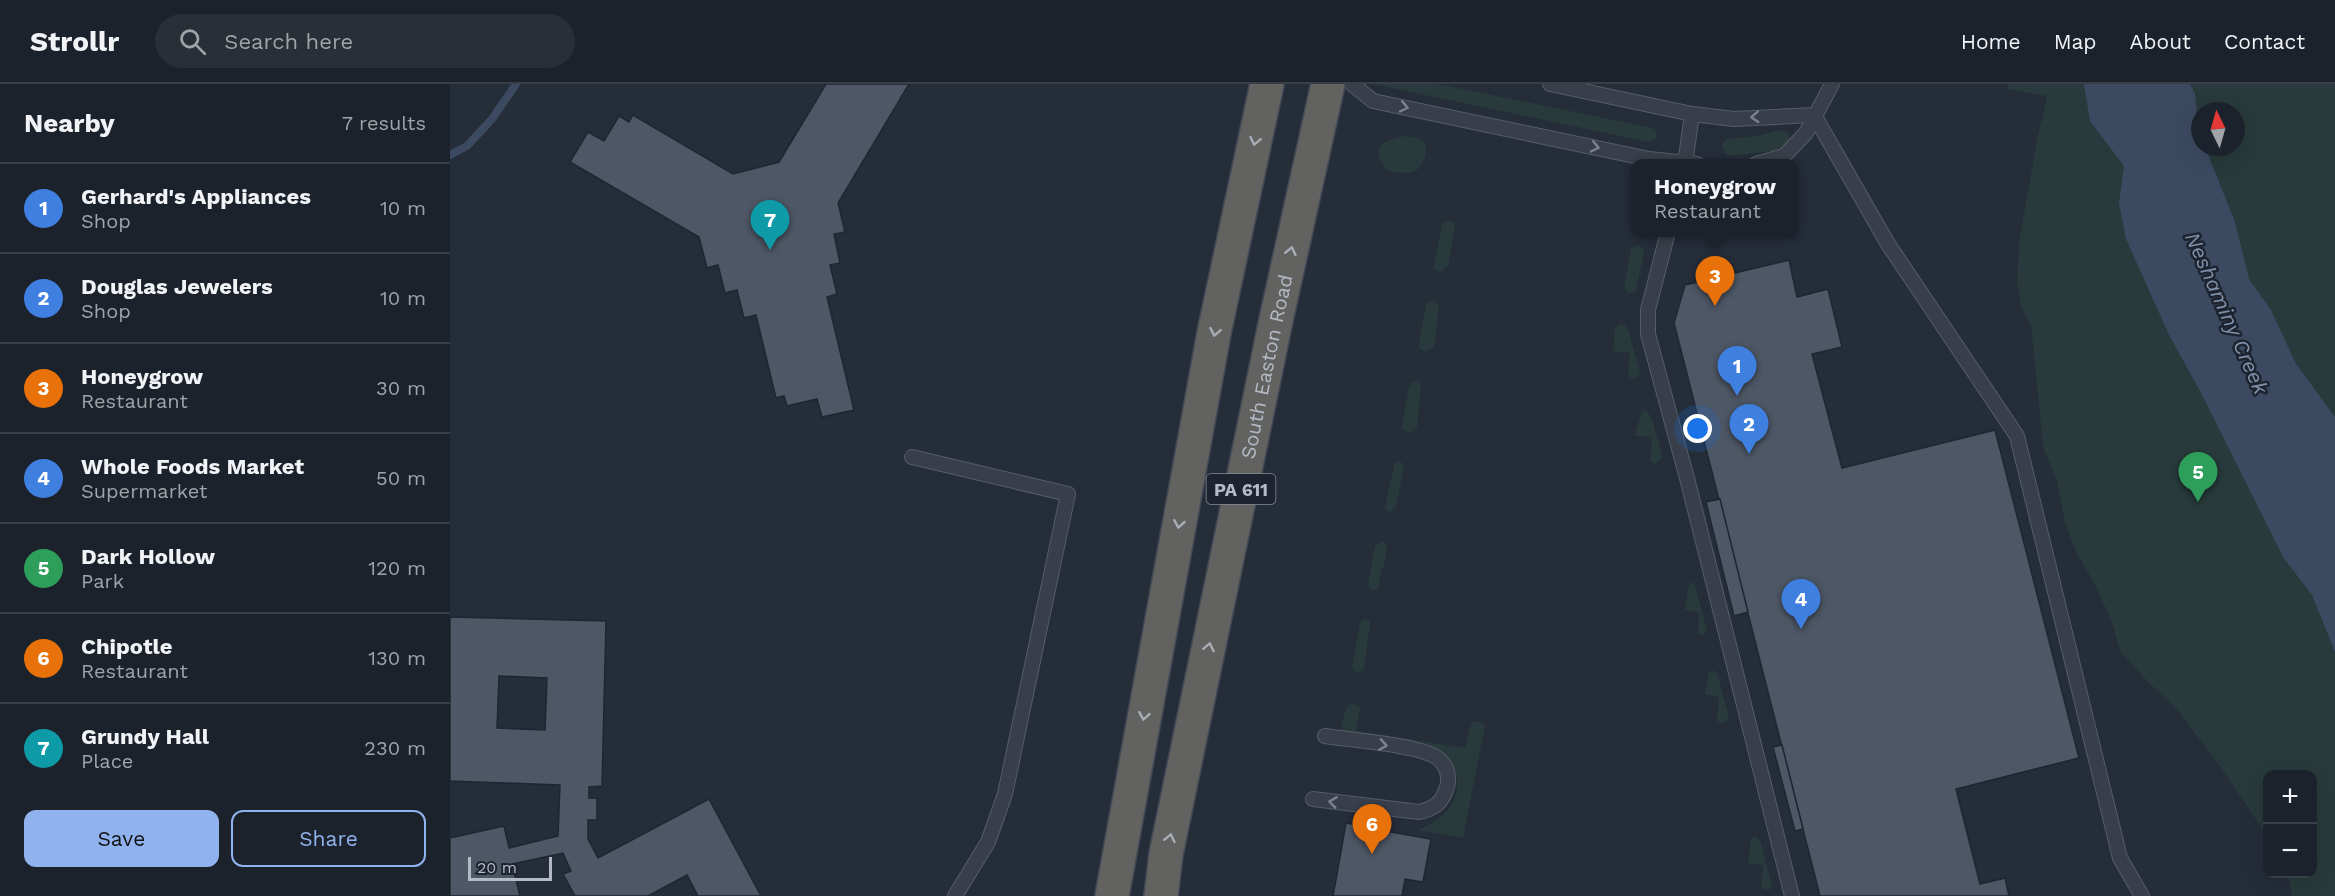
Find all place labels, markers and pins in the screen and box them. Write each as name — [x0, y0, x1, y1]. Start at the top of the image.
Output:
pin: 7 — [750, 200, 790, 250]
pin: 3 — [1696, 256, 1734, 306]
pin: 1 — [1718, 346, 1756, 396]
pin: 2 — [1730, 404, 1768, 454]
pin: 5 — [2178, 452, 2218, 502]
pin: 4 — [1782, 580, 1820, 629]
pin: 6 — [1352, 804, 1392, 854]

